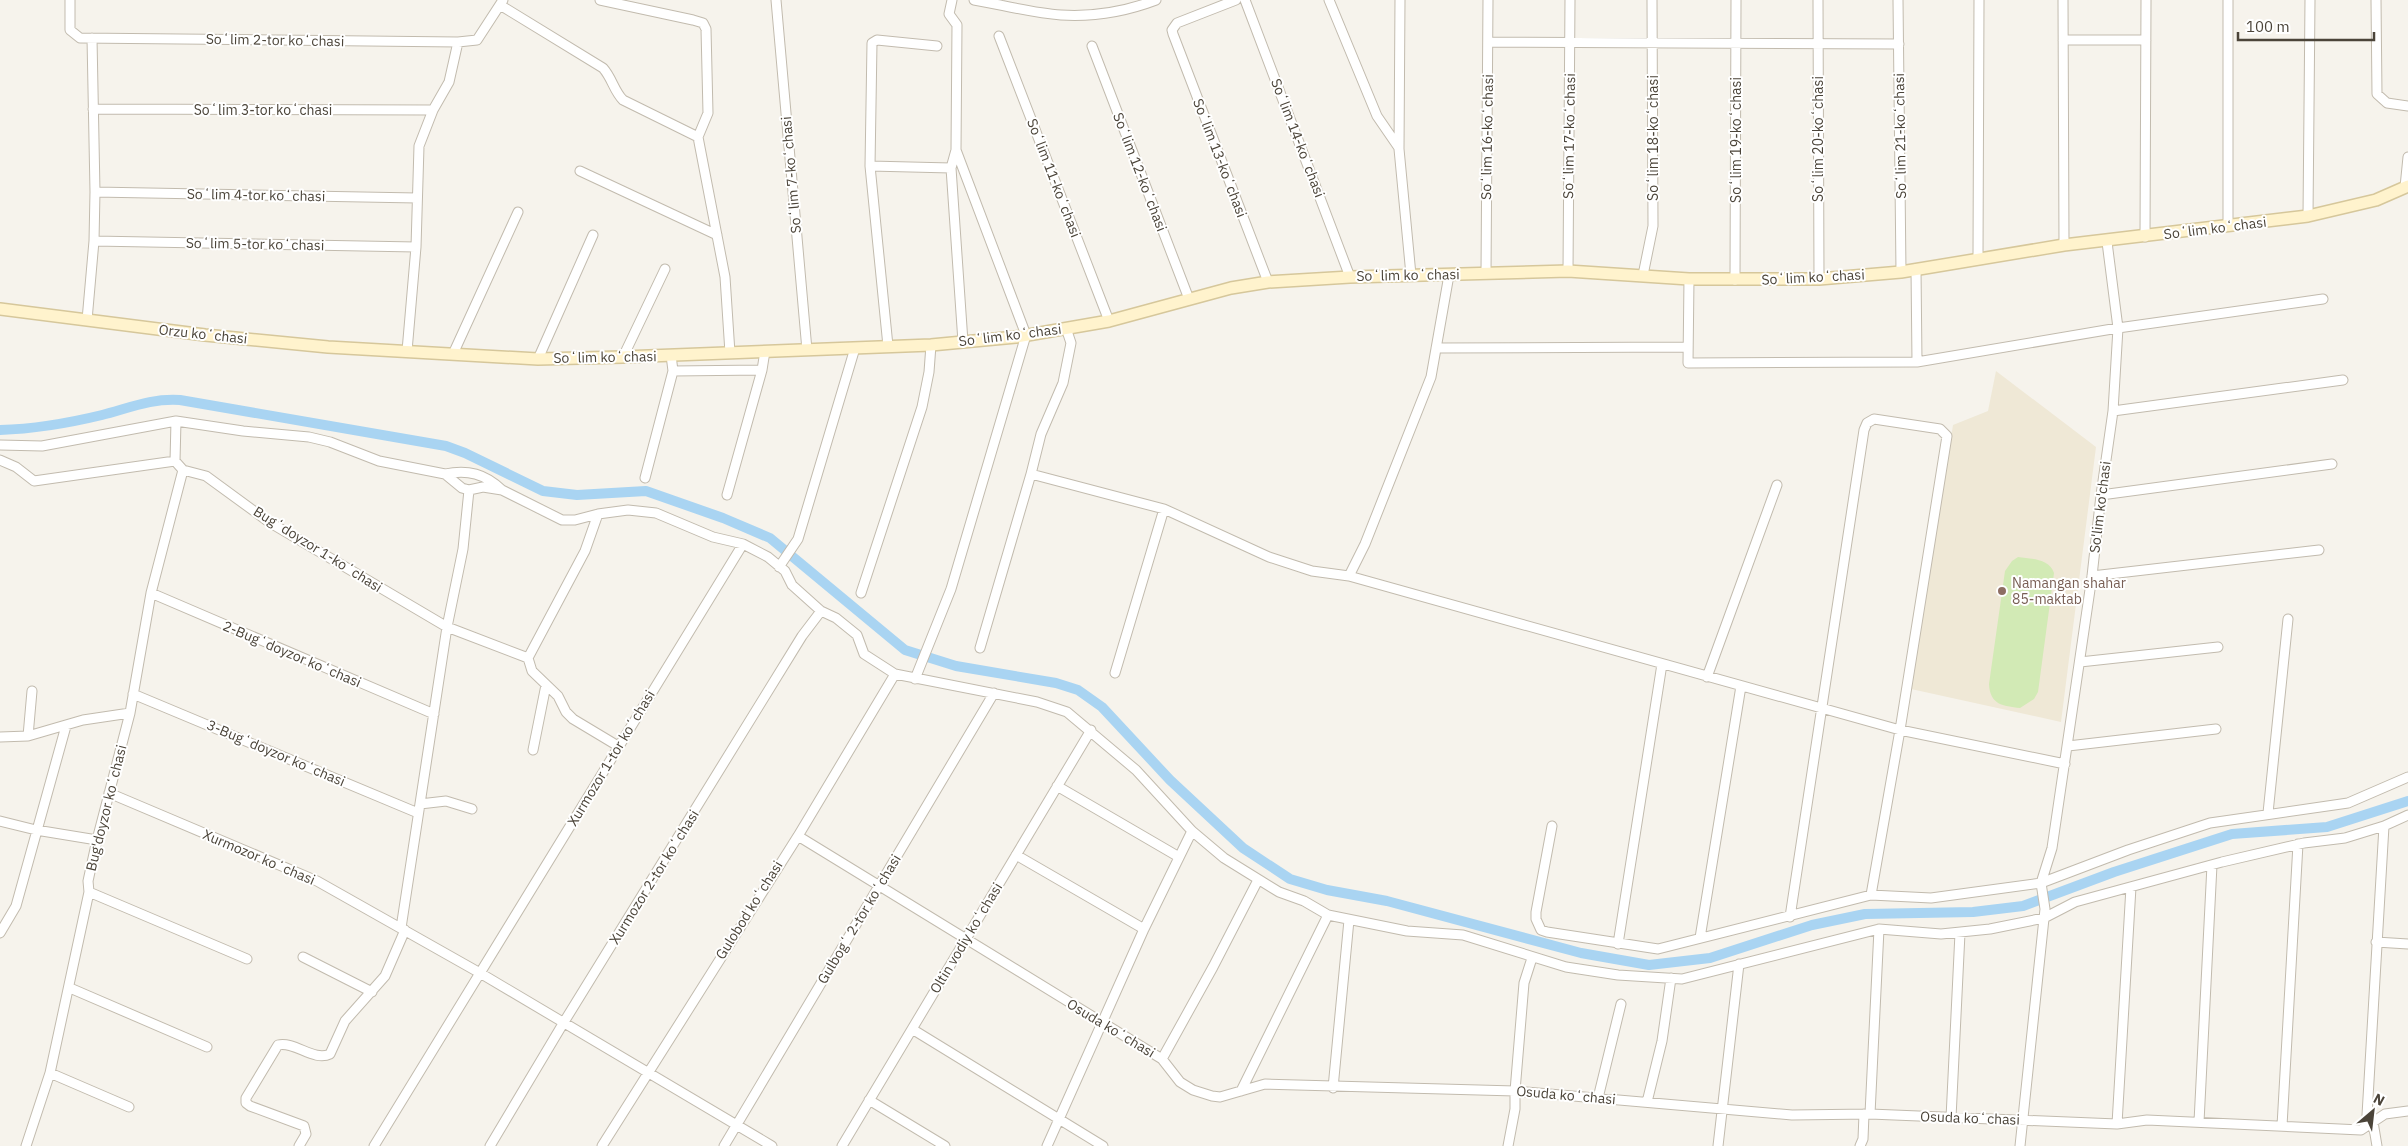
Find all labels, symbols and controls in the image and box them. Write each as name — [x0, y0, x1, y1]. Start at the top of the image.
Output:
scale bar — [2238, 10, 2374, 42]
text: 100 m — [2246, 17, 2290, 36]
street label: Soʻlim 2-tor koʻchasi — [206, 30, 344, 50]
street label: Soʻlim 17-koʻchasi — [1559, 73, 1579, 199]
street label: Soʻlim 21-koʻchasi — [1890, 73, 1910, 199]
street label: Soʻlim 16-koʻchasi — [1477, 74, 1497, 200]
street label: Soʻlim 18-koʻchasi — [1644, 75, 1662, 201]
street label: Soʻlim 14-koʻchasi — [1267, 76, 1329, 200]
street label: Soʻlim 20-koʻchasi — [1809, 76, 1827, 202]
street label: Soʻlim 19-koʻchasi — [1727, 77, 1745, 203]
street label: Soʻlim 13-koʻchasi — [1189, 96, 1251, 220]
street label: Soʻlim 3-tor koʻchasi — [194, 101, 332, 119]
street label: Soʻlim 12-koʻchasi — [1109, 110, 1171, 234]
street label: Soʻlim 7-koʻchasi — [777, 116, 805, 234]
street label: Soʻlim 11-koʻchasi — [1023, 116, 1085, 240]
street label: Soʻlim 4-tor koʻchasi — [187, 185, 325, 205]
street label: Soʻlim koʻchasi — [2163, 213, 2267, 243]
street label: Soʻlim 5-tor koʻchasi — [186, 234, 324, 254]
street label: Soʻlim koʻchasi — [1356, 265, 1460, 285]
street label: Soʻlim koʻchasi — [1761, 265, 1865, 289]
street label: Orzu koʻchasi — [158, 320, 248, 348]
street label: Soʻlim koʻchasi — [958, 320, 1062, 350]
street label: Soʻlim koʻchasi — [553, 347, 657, 367]
street label: So'lim ko'chasi — [2085, 460, 2115, 554]
street label: Bugʻdoyzor 1-koʻchasi — [250, 502, 386, 596]
place label: Namangan shahar 85-maktab — [2012, 574, 2126, 608]
marker: Namangan shahar 85-maktab — [1996, 585, 2008, 597]
street label: 2-Bugʻdoyzor koʻchasi — [220, 617, 364, 691]
street label: Xurmozor 1-tor koʻchasi — [563, 687, 659, 829]
street label: 3-Bugʻdoyzor koʻchasi — [204, 716, 348, 790]
street label: Bug'doyzor koʻchasi — [82, 743, 130, 873]
street label: Xurmozor 2-tor koʻchasi — [605, 806, 703, 948]
street label: Xurmozor koʻchasi — [200, 825, 318, 889]
street label: Gulbogʻ 2-tor koʻchasi — [813, 851, 905, 987]
street label: Gulobod koʻchasi — [711, 857, 787, 963]
street label: Oltin vodiy koʻchasi — [926, 879, 1006, 997]
street label: Osuda koʻchasi — [1064, 995, 1158, 1061]
street label: Osuda koʻchasi — [1516, 1082, 1616, 1108]
north arrow — [2348, 1086, 2398, 1136]
text: N — [2370, 1089, 2388, 1110]
street label: Osuda koʻchasi — [1920, 1107, 2020, 1129]

